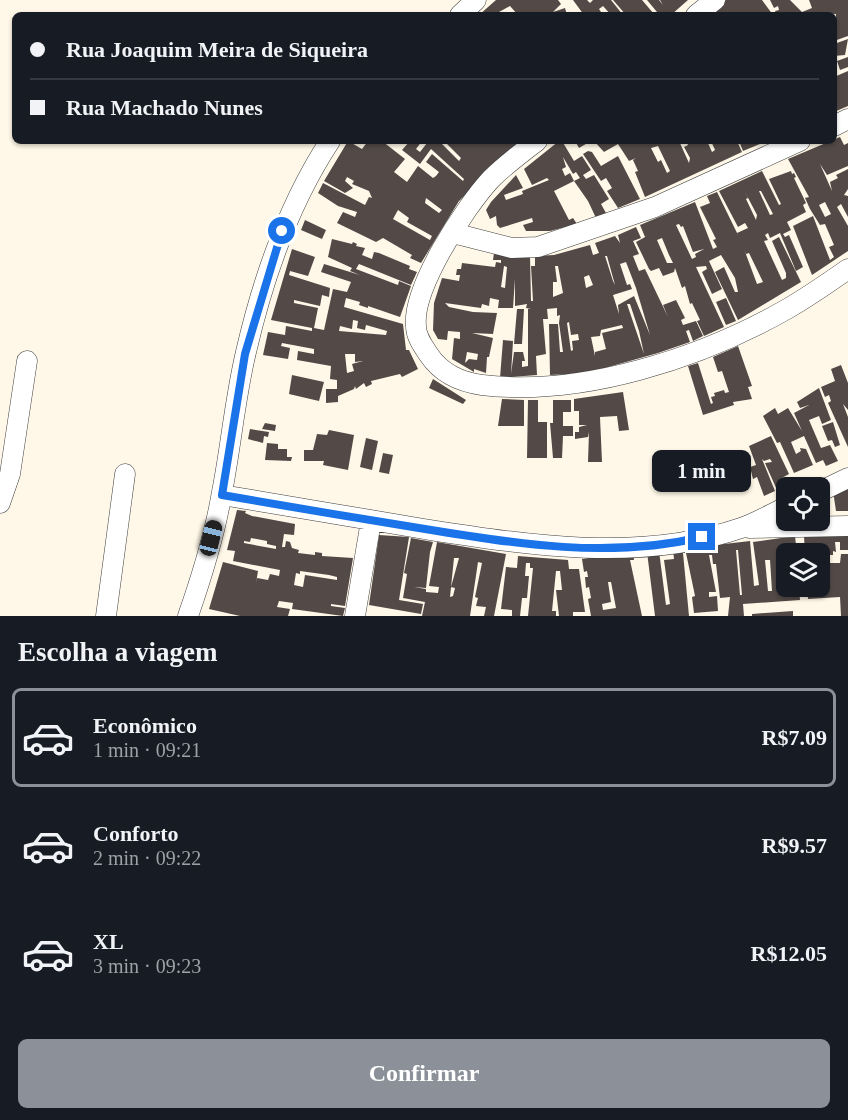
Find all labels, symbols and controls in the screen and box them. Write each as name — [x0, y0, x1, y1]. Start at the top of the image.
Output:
text: Rua Joaquim Meira de Siqueira — [66, 37, 368, 62]
text: Rua Machado Nunes — [66, 95, 263, 120]
route start — [268, 217, 295, 244]
callout: 1 min — [652, 450, 752, 492]
text: 1 min — [677, 460, 726, 482]
map controls — [776, 477, 830, 597]
button: locate — [776, 477, 830, 531]
car — [198, 518, 224, 558]
route end — [688, 523, 715, 550]
button: layers — [776, 543, 830, 597]
text: Escolha a viagem — [18, 637, 218, 667]
icon: car — [21, 711, 75, 765]
text: Econômico — [93, 713, 197, 738]
text: R$7.09 — [762, 725, 827, 750]
text: 1 min · 09:21 — [93, 739, 201, 761]
icon: car — [21, 819, 75, 873]
text: Conforto — [93, 821, 179, 846]
text: R$9.57 — [762, 833, 827, 858]
text: 2 min · 09:22 — [93, 847, 201, 869]
icon: car — [21, 927, 75, 981]
text: XL — [93, 929, 124, 954]
text: R$12.05 — [751, 941, 827, 966]
text: 3 min · 09:23 — [93, 955, 201, 977]
button: Confirmar — [18, 1039, 830, 1108]

